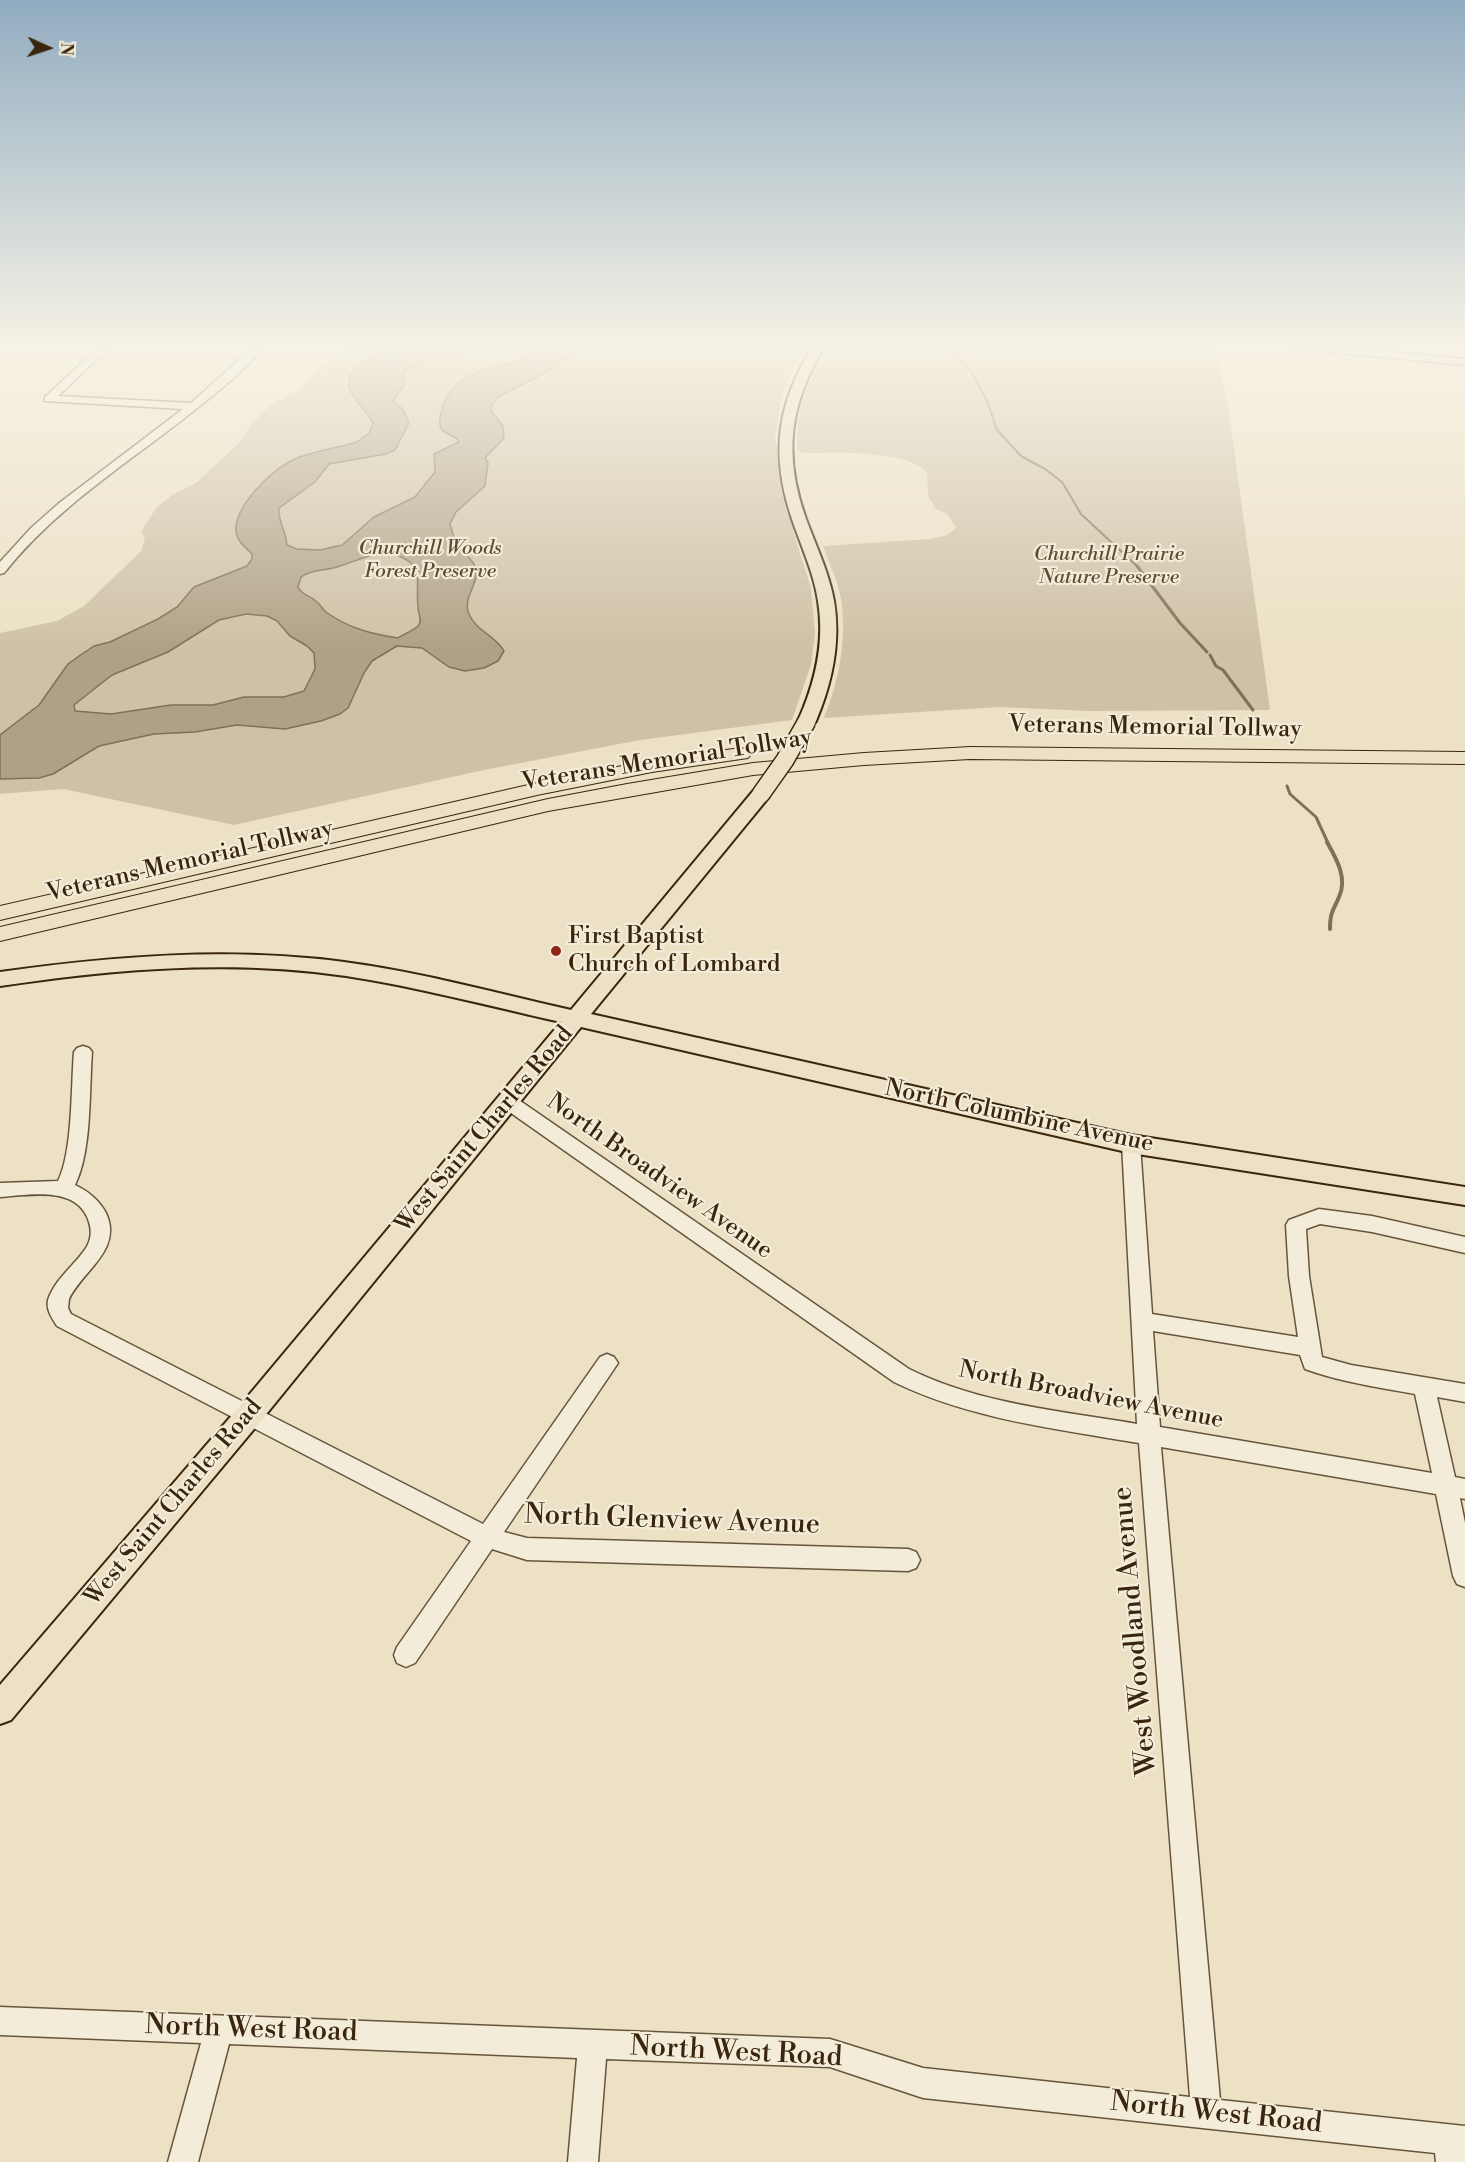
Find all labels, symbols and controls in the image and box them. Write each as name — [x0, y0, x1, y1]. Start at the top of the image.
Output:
north arrow — [18, 18, 78, 78]
text: N — [56, 42, 76, 56]
park label: Churchill Woods Forest Preserve — [358, 537, 502, 584]
park label: Churchill Prairie Nature Preserve — [1034, 543, 1184, 590]
street label: Veterans Memorial Tollway — [1008, 711, 1302, 745]
street label: Veterans Memorial Tollway — [520, 724, 814, 798]
street label: Veterans Memorial Tollway — [44, 815, 336, 909]
place label: First Baptist Church of Lombard — [568, 923, 780, 979]
marker: First Baptist Church of Lombard — [549, 944, 563, 958]
street label: West Saint Charles Road — [390, 1021, 580, 1239]
street label: North Columbine Avenue — [882, 1074, 1156, 1160]
street label: North Broadview Avenue — [541, 1088, 777, 1266]
street label: North Broadview Avenue — [956, 1356, 1226, 1436]
street label: West Saint Charles Road — [79, 1394, 269, 1612]
street label: West Woodland Avenue — [1107, 1485, 1165, 1777]
street label: North Glenview Avenue — [524, 1499, 820, 1543]
street label: North West Road — [144, 2009, 358, 2051]
street label: North West Road — [629, 2031, 843, 2075]
street label: North West Road — [1108, 2086, 1324, 2142]

